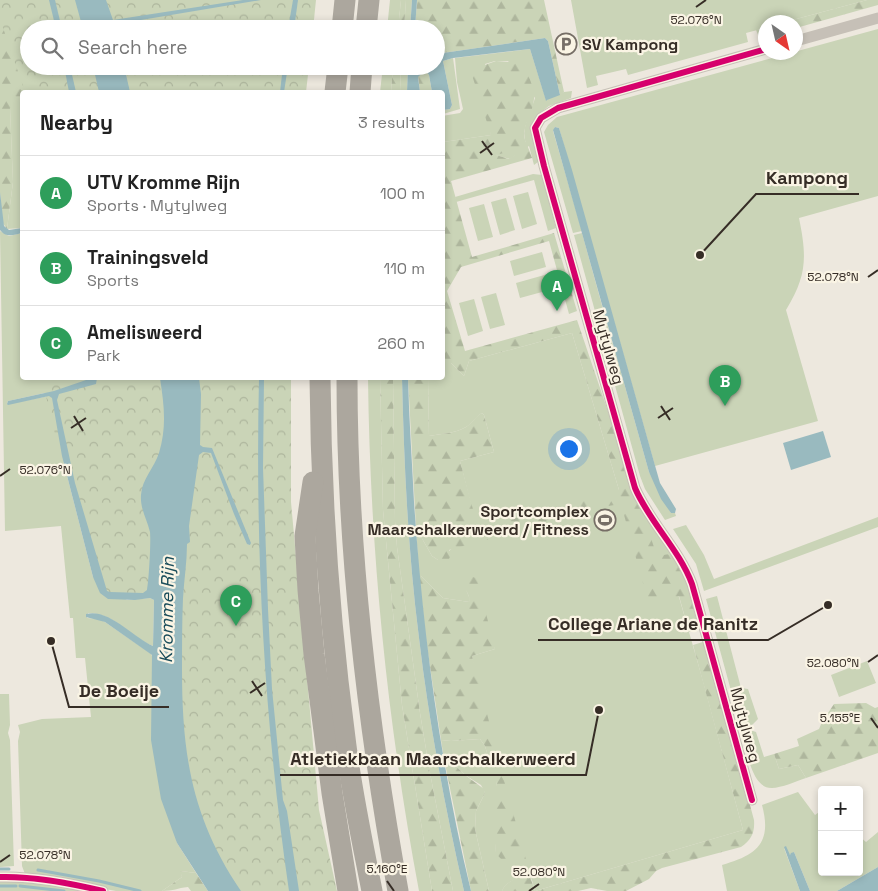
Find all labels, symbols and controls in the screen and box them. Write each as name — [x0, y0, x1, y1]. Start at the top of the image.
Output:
text: 52.076°N — [670, 12, 722, 28]
north arrow — [758, 15, 803, 60]
search box — [20, 20, 445, 75]
parking icon: SV Kampong — [554, 32, 578, 56]
icon: search — [38, 34, 66, 62]
place label: SV Kampong — [582, 34, 678, 55]
text: Search here — [78, 35, 188, 60]
text: Nearby — [40, 109, 113, 136]
text: 3 results — [358, 112, 425, 133]
callout: Kampong — [756, 161, 859, 194]
text: Kampong — [766, 166, 848, 189]
text: UTV Kromme Rijn — [87, 170, 240, 195]
text: A — [51, 183, 61, 204]
text: 100 m — [380, 183, 425, 204]
text: Sports · Mytylweg — [87, 195, 227, 216]
text: Trainingsveld — [87, 245, 209, 270]
text: B — [51, 258, 61, 279]
text: 110 m — [383, 258, 425, 279]
text: 52.078°N — [807, 269, 859, 285]
text: Sports — [87, 270, 139, 291]
pin: A — [541, 270, 573, 311]
street label: Mytylweg — [588, 307, 629, 387]
text: Amelisweerd — [87, 320, 202, 345]
text: C — [51, 333, 61, 354]
text: 260 m — [377, 333, 425, 354]
text: Park — [87, 345, 120, 366]
pin: B — [709, 365, 741, 406]
your location — [556, 436, 582, 462]
text: 52.076°N — [19, 462, 71, 478]
place label: Sportcomplex Maarschalkerweerd / Fitness — [367, 501, 590, 540]
sports icon: Sportcomplex Maarschalkerweerd / Fitness — [593, 508, 617, 532]
water label: Kromme Rijn — [154, 556, 179, 663]
pin: C — [220, 585, 252, 626]
callout: College Ariane de Ranitz — [538, 607, 768, 640]
text: College Ariane de Ranitz — [548, 612, 758, 635]
text: 52.080°N — [807, 655, 859, 671]
callout: De Boeije — [69, 674, 169, 707]
text: De Boeije — [79, 679, 159, 702]
street label: Mytylweg — [725, 685, 766, 765]
text: 5.155°E — [820, 710, 860, 726]
callout: Atletiekbaan Maarschalkerweerd — [280, 742, 586, 775]
text: Atletiekbaan Maarschalkerweerd — [290, 747, 576, 770]
map controls — [818, 786, 863, 876]
button: + — [818, 786, 863, 831]
button: − — [818, 831, 863, 876]
text: 52.078°N — [19, 847, 71, 863]
text: 5.160°E — [366, 861, 408, 877]
text: 52.080°N — [513, 864, 565, 880]

